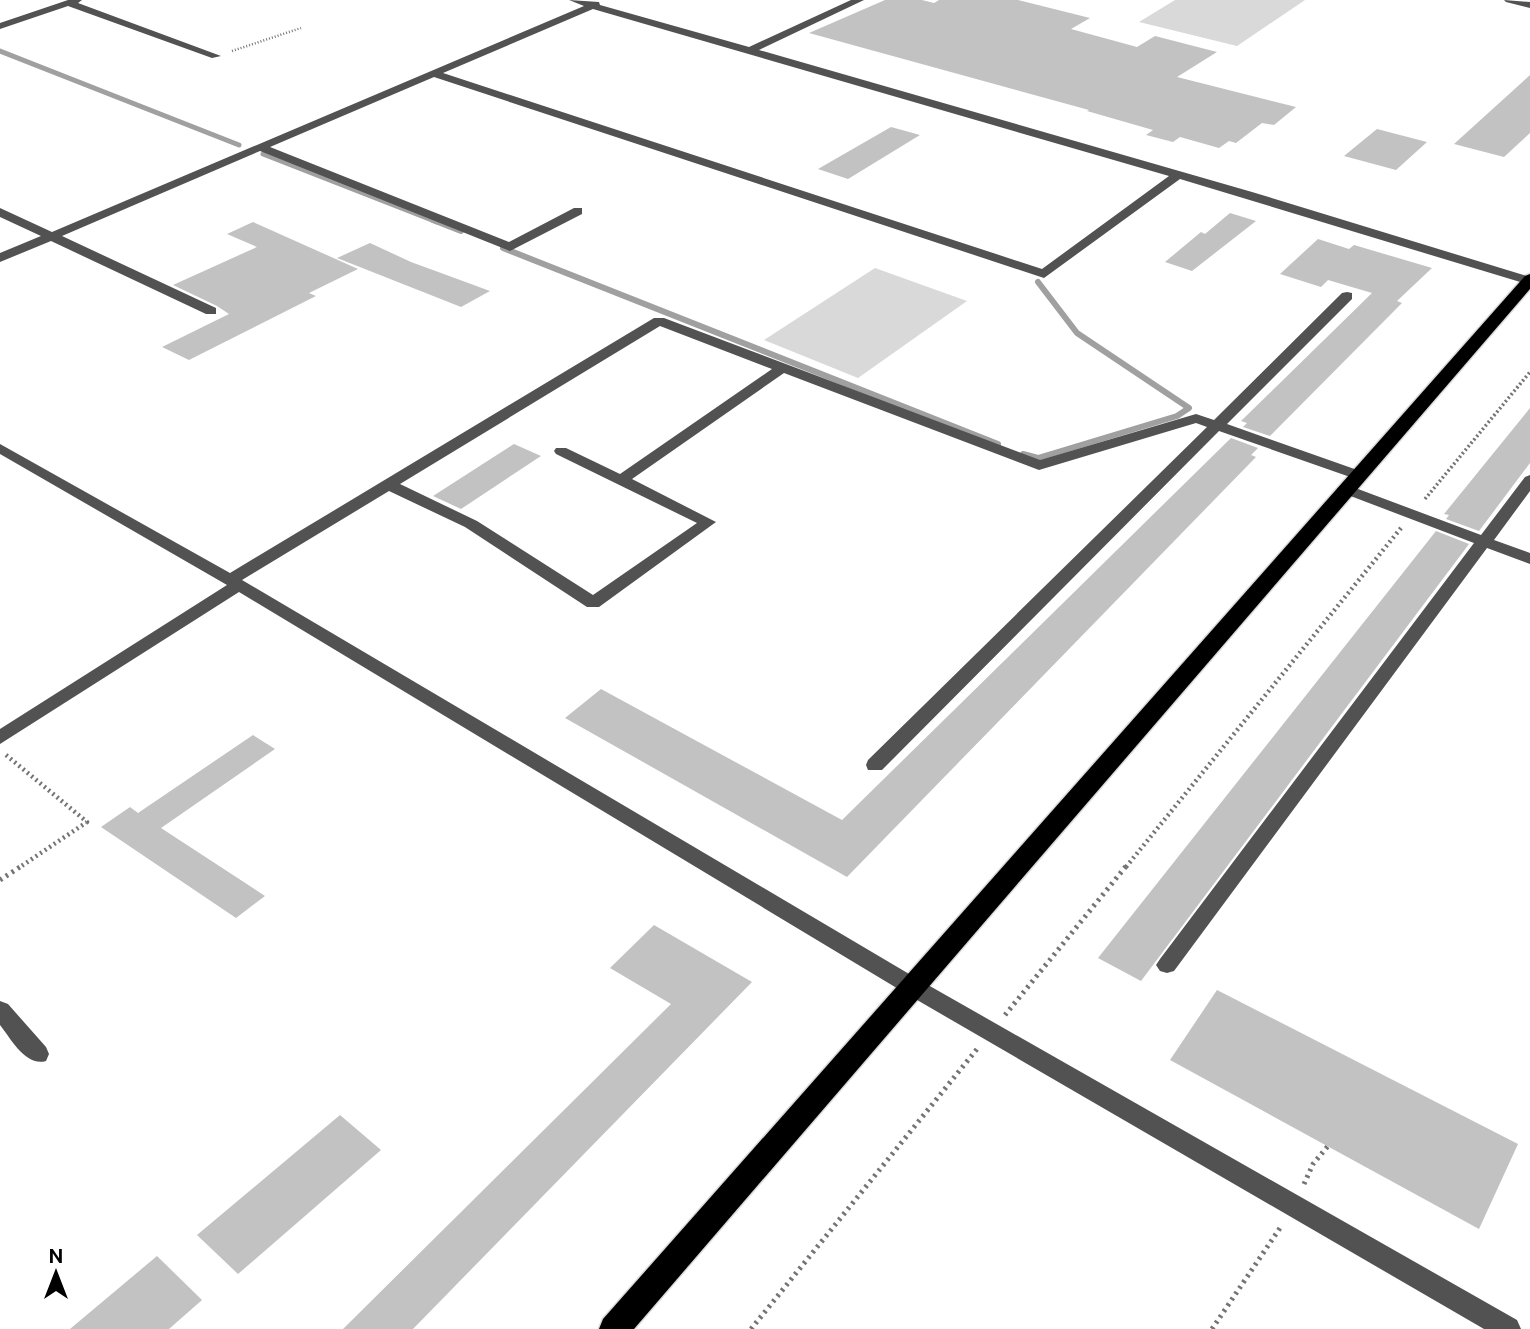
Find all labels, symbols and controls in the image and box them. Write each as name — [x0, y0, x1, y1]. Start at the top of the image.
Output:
north arrow — [21, 1238, 91, 1308]
text: N — [49, 1245, 63, 1267]

